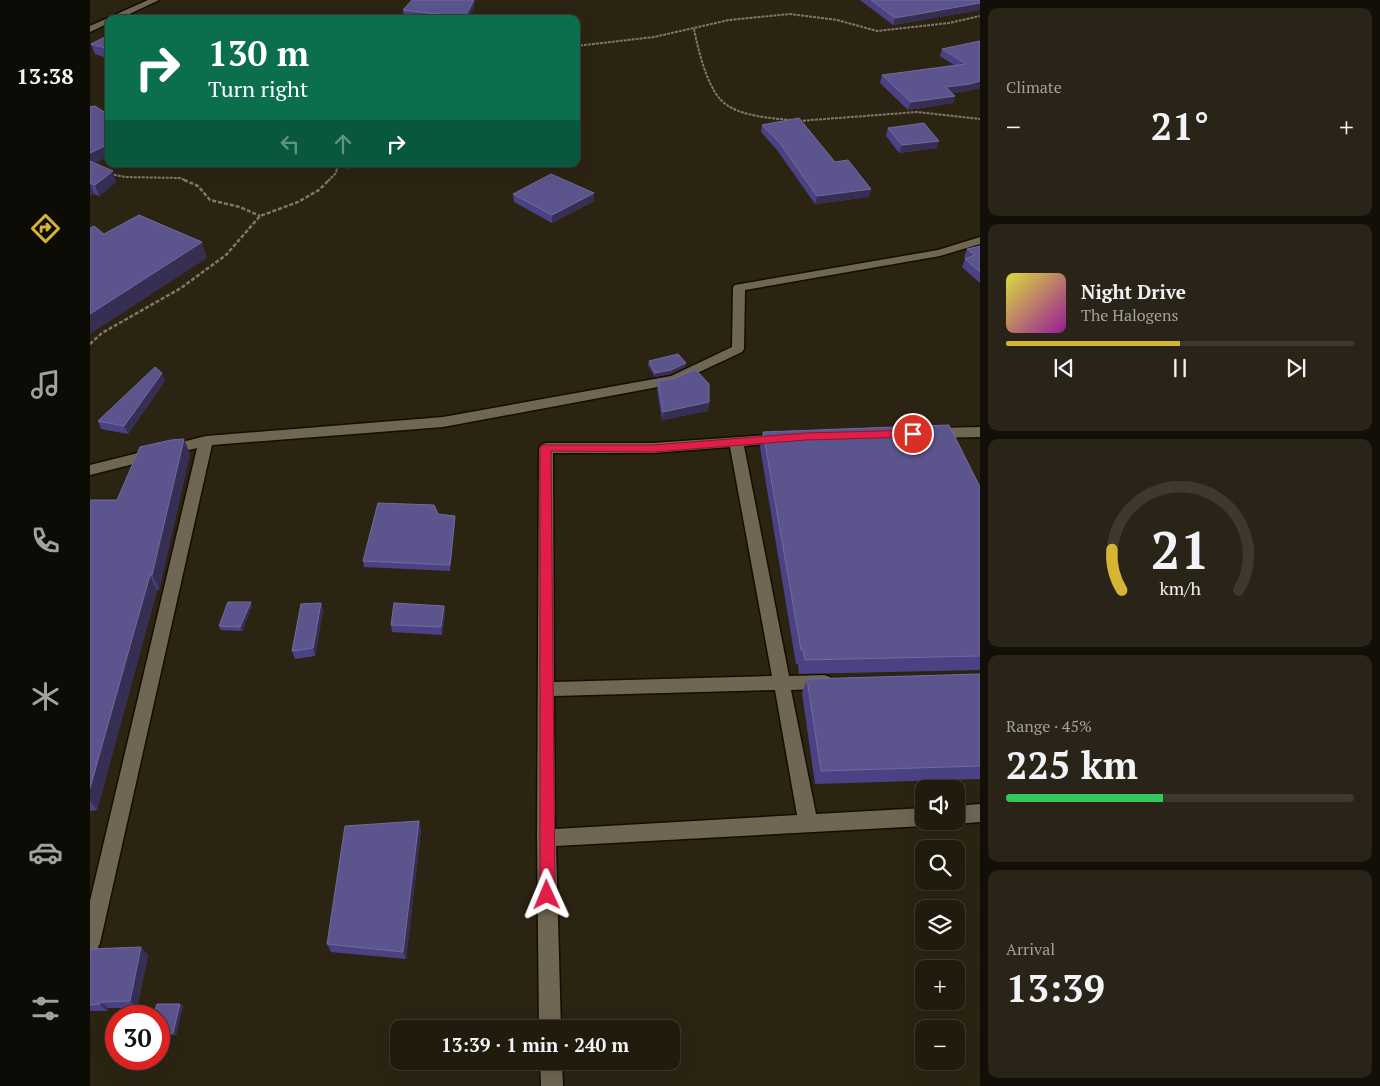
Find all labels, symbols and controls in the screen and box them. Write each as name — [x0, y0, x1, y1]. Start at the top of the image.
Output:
text: 130 m — [208, 30, 309, 76]
icon: right — [125, 35, 190, 100]
text: 13:38 — [16, 61, 74, 90]
text: Turn right — [208, 74, 308, 103]
text: Climate — [1006, 76, 1062, 98]
text: 21° — [1151, 101, 1209, 151]
text: − — [1006, 108, 1021, 145]
text: + — [1339, 108, 1354, 145]
icon: left — [276, 130, 304, 158]
icon: ahead — [329, 130, 357, 158]
icon: right — [382, 130, 410, 158]
icon: directions — [28, 211, 63, 246]
text: Night Drive — [1081, 279, 1186, 304]
text: The Halogens — [1081, 304, 1179, 326]
icon: previous — [1050, 354, 1078, 382]
icon: pause — [1166, 354, 1194, 382]
icon: next — [1282, 354, 1310, 382]
icon: music — [28, 367, 63, 402]
pin — [892, 413, 934, 455]
icon: arrive — [899, 420, 927, 448]
text: 21 — [1151, 515, 1209, 584]
icon: phone — [28, 523, 63, 558]
text: km/h — [1159, 576, 1201, 600]
icon: climate — [28, 679, 63, 714]
text: Range · 45% — [1006, 715, 1092, 737]
text: 225 km — [1006, 740, 1138, 790]
map controls — [915, 780, 965, 1070]
button: sound — [915, 780, 965, 830]
icon: car — [28, 835, 63, 870]
button: search — [915, 840, 965, 890]
position arrow — [520, 868, 572, 920]
button: layers — [915, 900, 965, 950]
text: Arrival — [1006, 938, 1055, 960]
button: + — [915, 960, 965, 1010]
text: 13:39 — [1006, 963, 1105, 1013]
icon: filters — [28, 991, 63, 1026]
speed limit sign: 30 — [105, 1005, 170, 1070]
button: − — [915, 1020, 965, 1070]
text: 13:39 · 1 min · 240 m — [441, 1032, 629, 1057]

